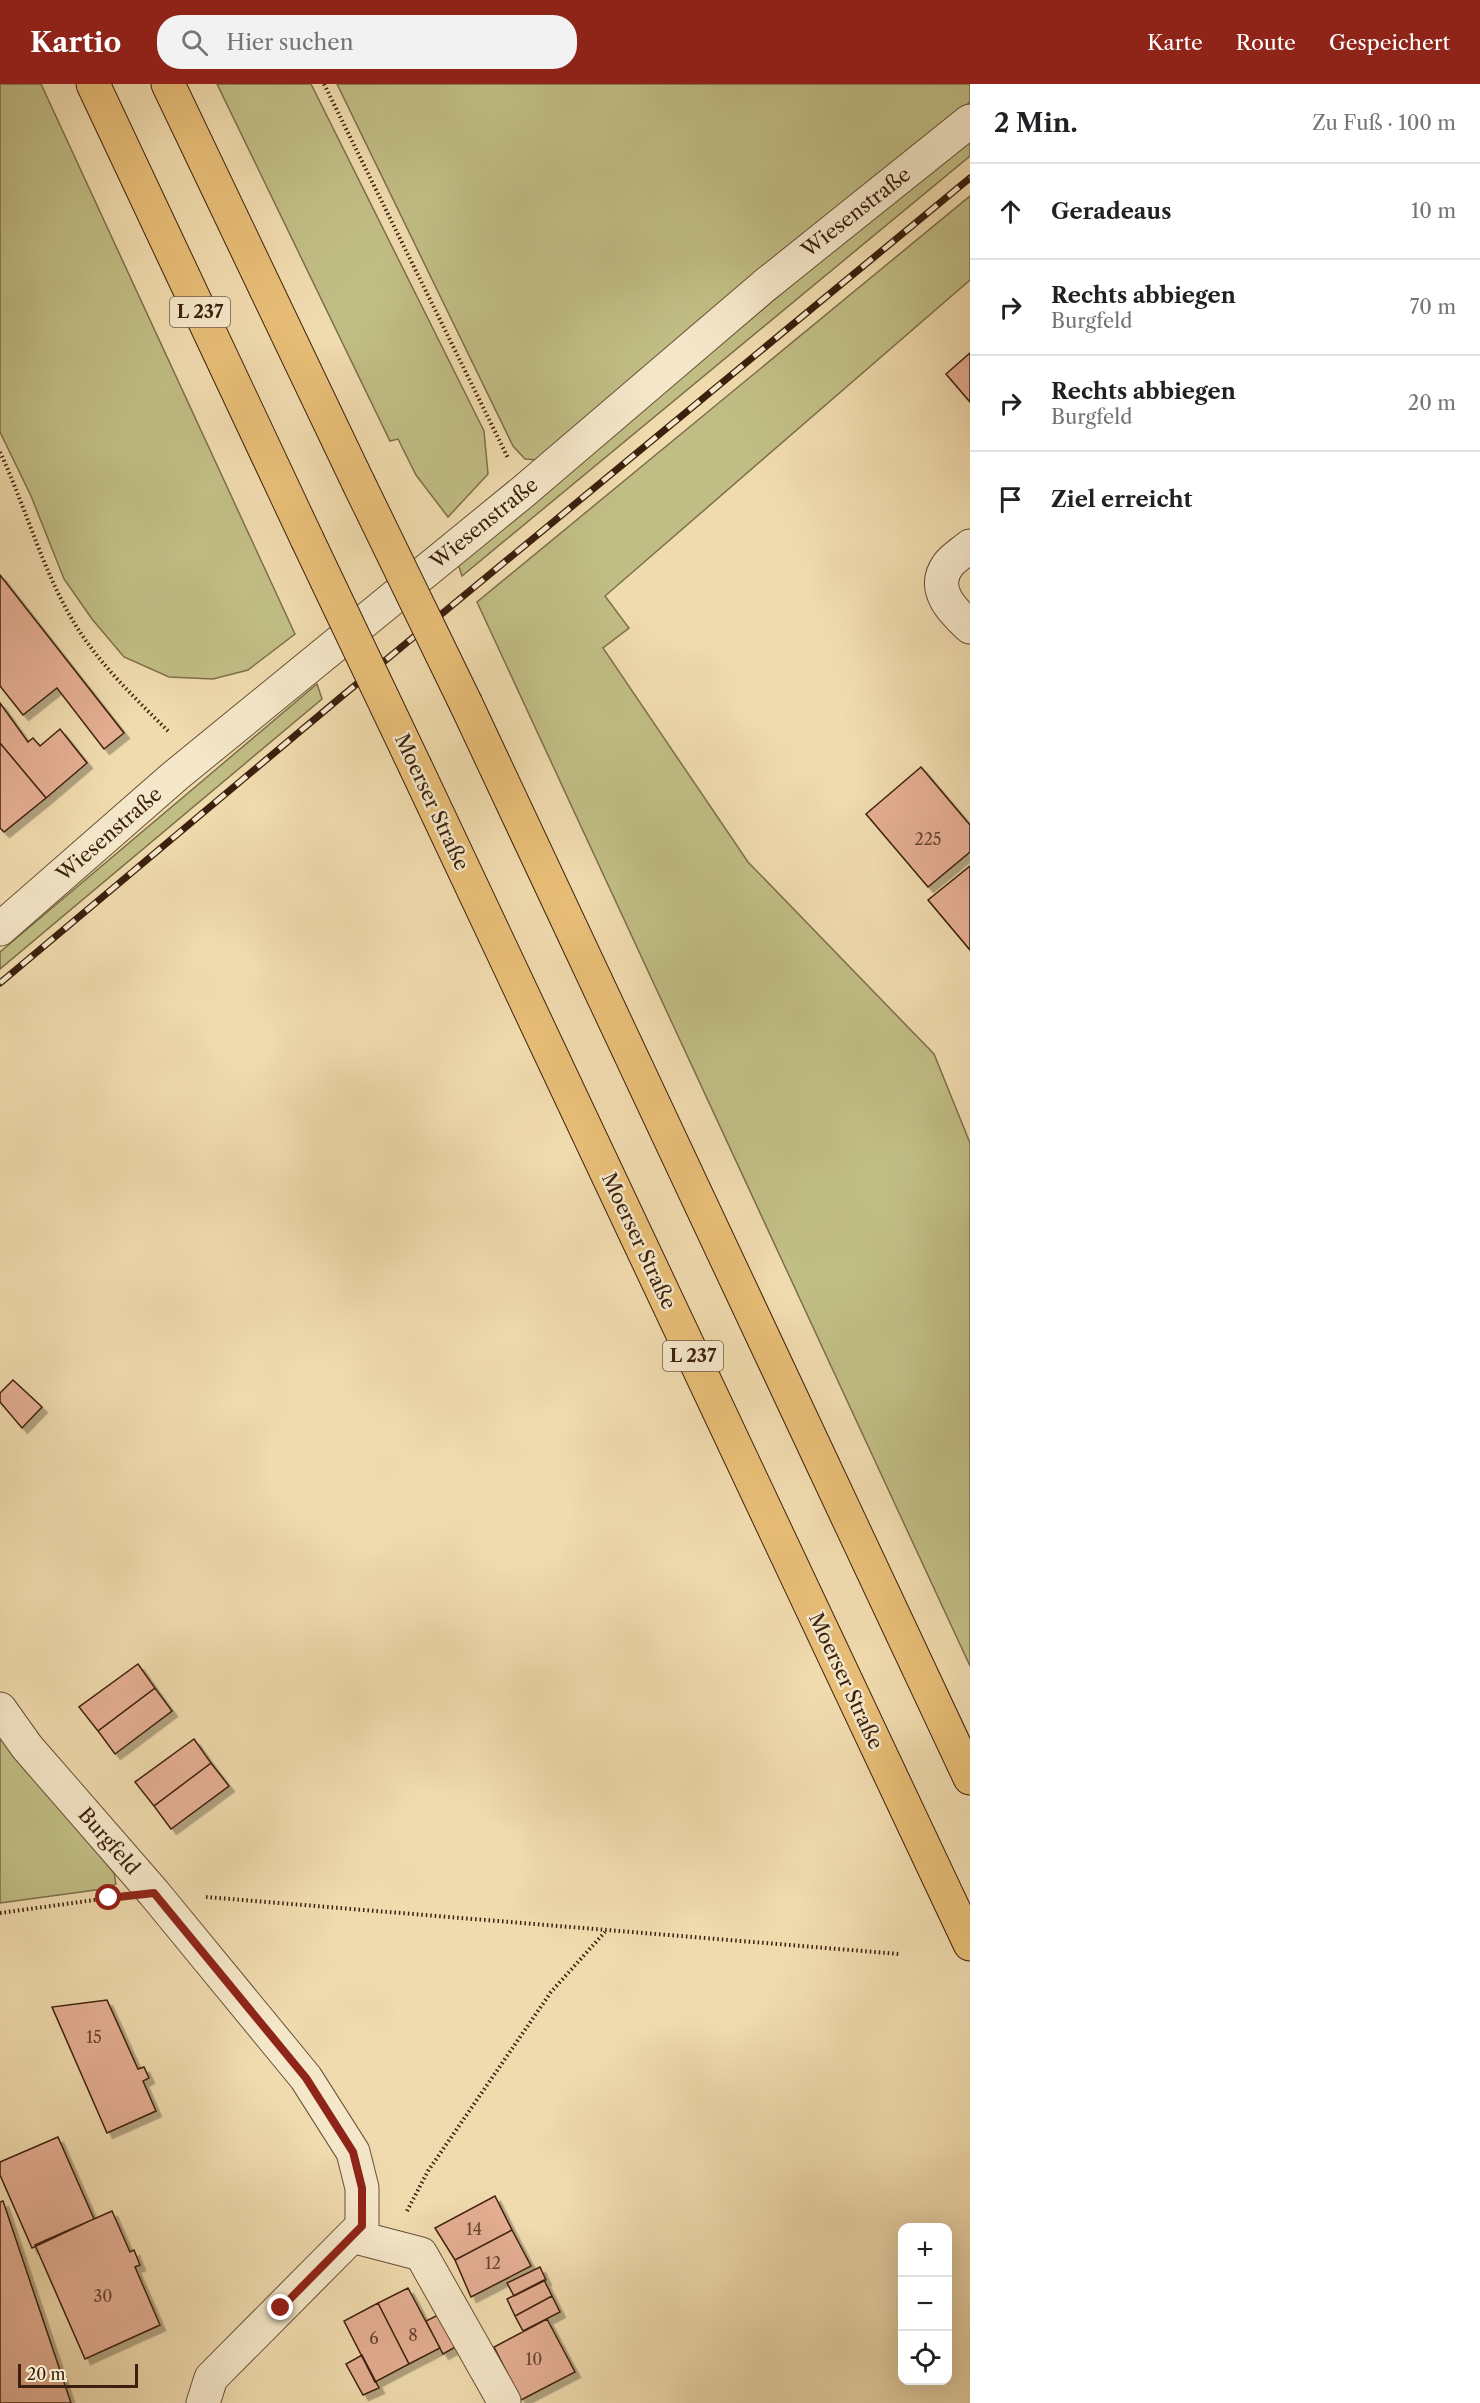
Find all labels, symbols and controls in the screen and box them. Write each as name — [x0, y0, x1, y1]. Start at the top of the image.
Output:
search box — [157, 15, 577, 69]
text: Kartio — [30, 25, 121, 59]
icon: search — [178, 26, 211, 59]
text: Hier suchen — [226, 29, 353, 56]
text: Karte — [1147, 30, 1203, 55]
text: Route — [1236, 30, 1296, 55]
text: Gespeichert — [1329, 30, 1450, 55]
text: 2 Min. — [994, 107, 1078, 139]
text: Zu Fuß · 100 m — [1312, 111, 1456, 135]
street label: Wiesenstraße — [796, 162, 915, 262]
icon: ahead — [994, 195, 1027, 228]
text: Geradeaus — [1051, 198, 1171, 225]
text: 10 m — [1411, 199, 1456, 223]
text: Rechts abbiegen — [1051, 282, 1236, 309]
icon: right — [994, 291, 1027, 324]
text: 70 m — [1410, 295, 1456, 319]
road number: L 237 — [170, 297, 230, 327]
text: Burgfeld — [1051, 309, 1132, 333]
text: Rechts abbiegen — [1051, 378, 1236, 405]
icon: right — [994, 387, 1027, 420]
text: 20 m — [1408, 391, 1456, 415]
text: Burgfeld — [1051, 405, 1132, 429]
street label: Wiesenstraße — [425, 472, 543, 574]
icon: arrive — [994, 483, 1027, 516]
text: Ziel erreicht — [1051, 486, 1192, 513]
street label: Moerser Straße — [390, 730, 474, 874]
street label: Wiesenstraße — [51, 782, 166, 887]
house number: 225 — [914, 829, 942, 849]
street label: Moerser Straße — [597, 1169, 681, 1313]
road number: L 237 — [663, 1341, 723, 1371]
street label: Moerser Straße — [804, 1609, 888, 1753]
street label: Burgfeld — [73, 1802, 145, 1880]
route start — [95, 1884, 121, 1910]
house number: 15 — [86, 2027, 102, 2047]
house number: 14 — [466, 2219, 482, 2239]
map controls — [898, 2223, 952, 2385]
button: + — [898, 2223, 952, 2277]
house number: 12 — [485, 2253, 501, 2273]
button: − — [898, 2277, 952, 2331]
house number: 30 — [94, 2286, 112, 2306]
route end — [267, 2294, 293, 2320]
house number: 8 — [408, 2325, 418, 2345]
house number: 6 — [369, 2328, 379, 2348]
button: locate — [898, 2331, 952, 2385]
house number: 10 — [526, 2349, 542, 2369]
scale bar — [18, 2361, 138, 2388]
text: 20 m — [27, 2364, 66, 2384]

